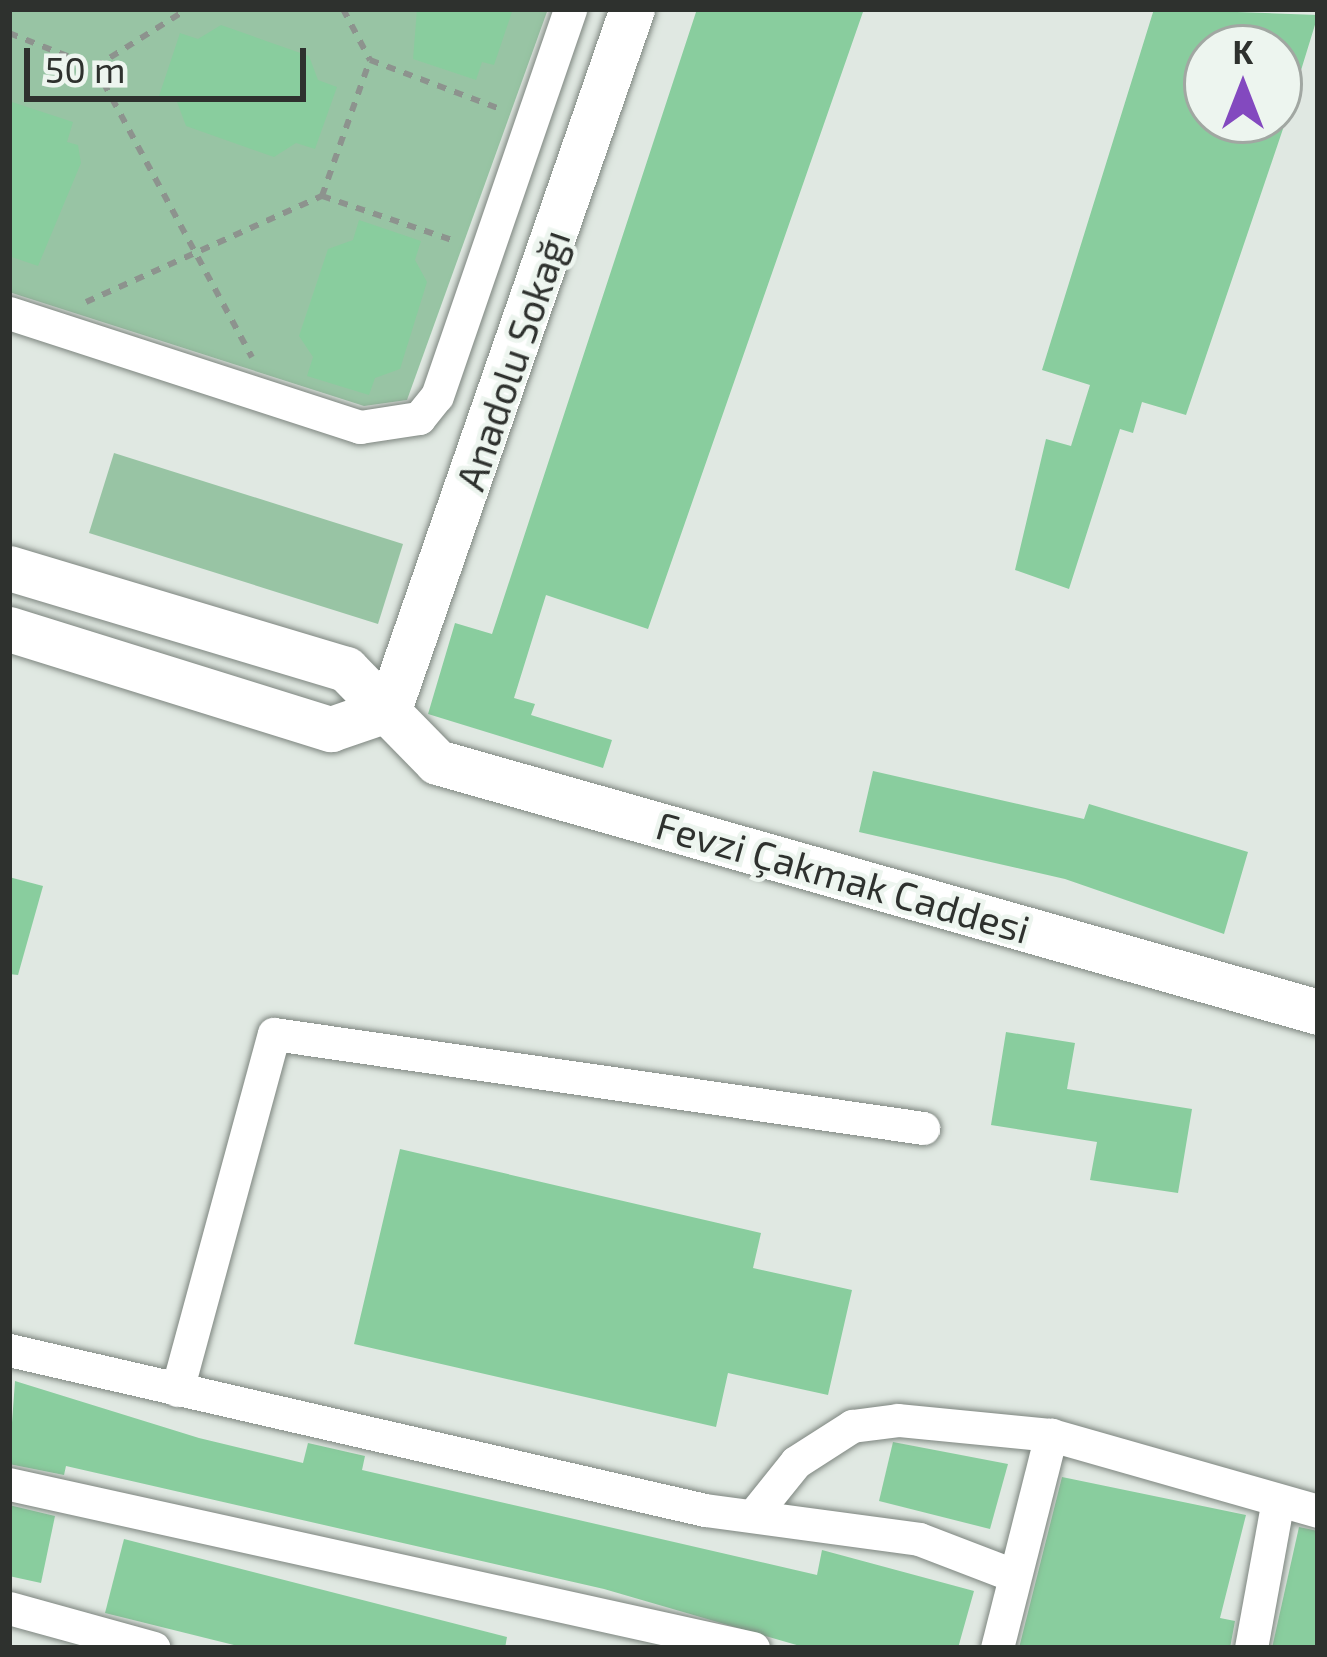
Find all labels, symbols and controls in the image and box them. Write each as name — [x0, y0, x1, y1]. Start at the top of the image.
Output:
scale bar — [30, 24, 312, 98]
north arrow — [1183, 24, 1303, 144]
text: K — [1233, 31, 1253, 71]
text: 50 m — [45, 47, 126, 90]
street label: Anadolu Sokağı — [447, 224, 579, 496]
street label: Fevzi Çakmak Caddesi — [651, 801, 1035, 953]

